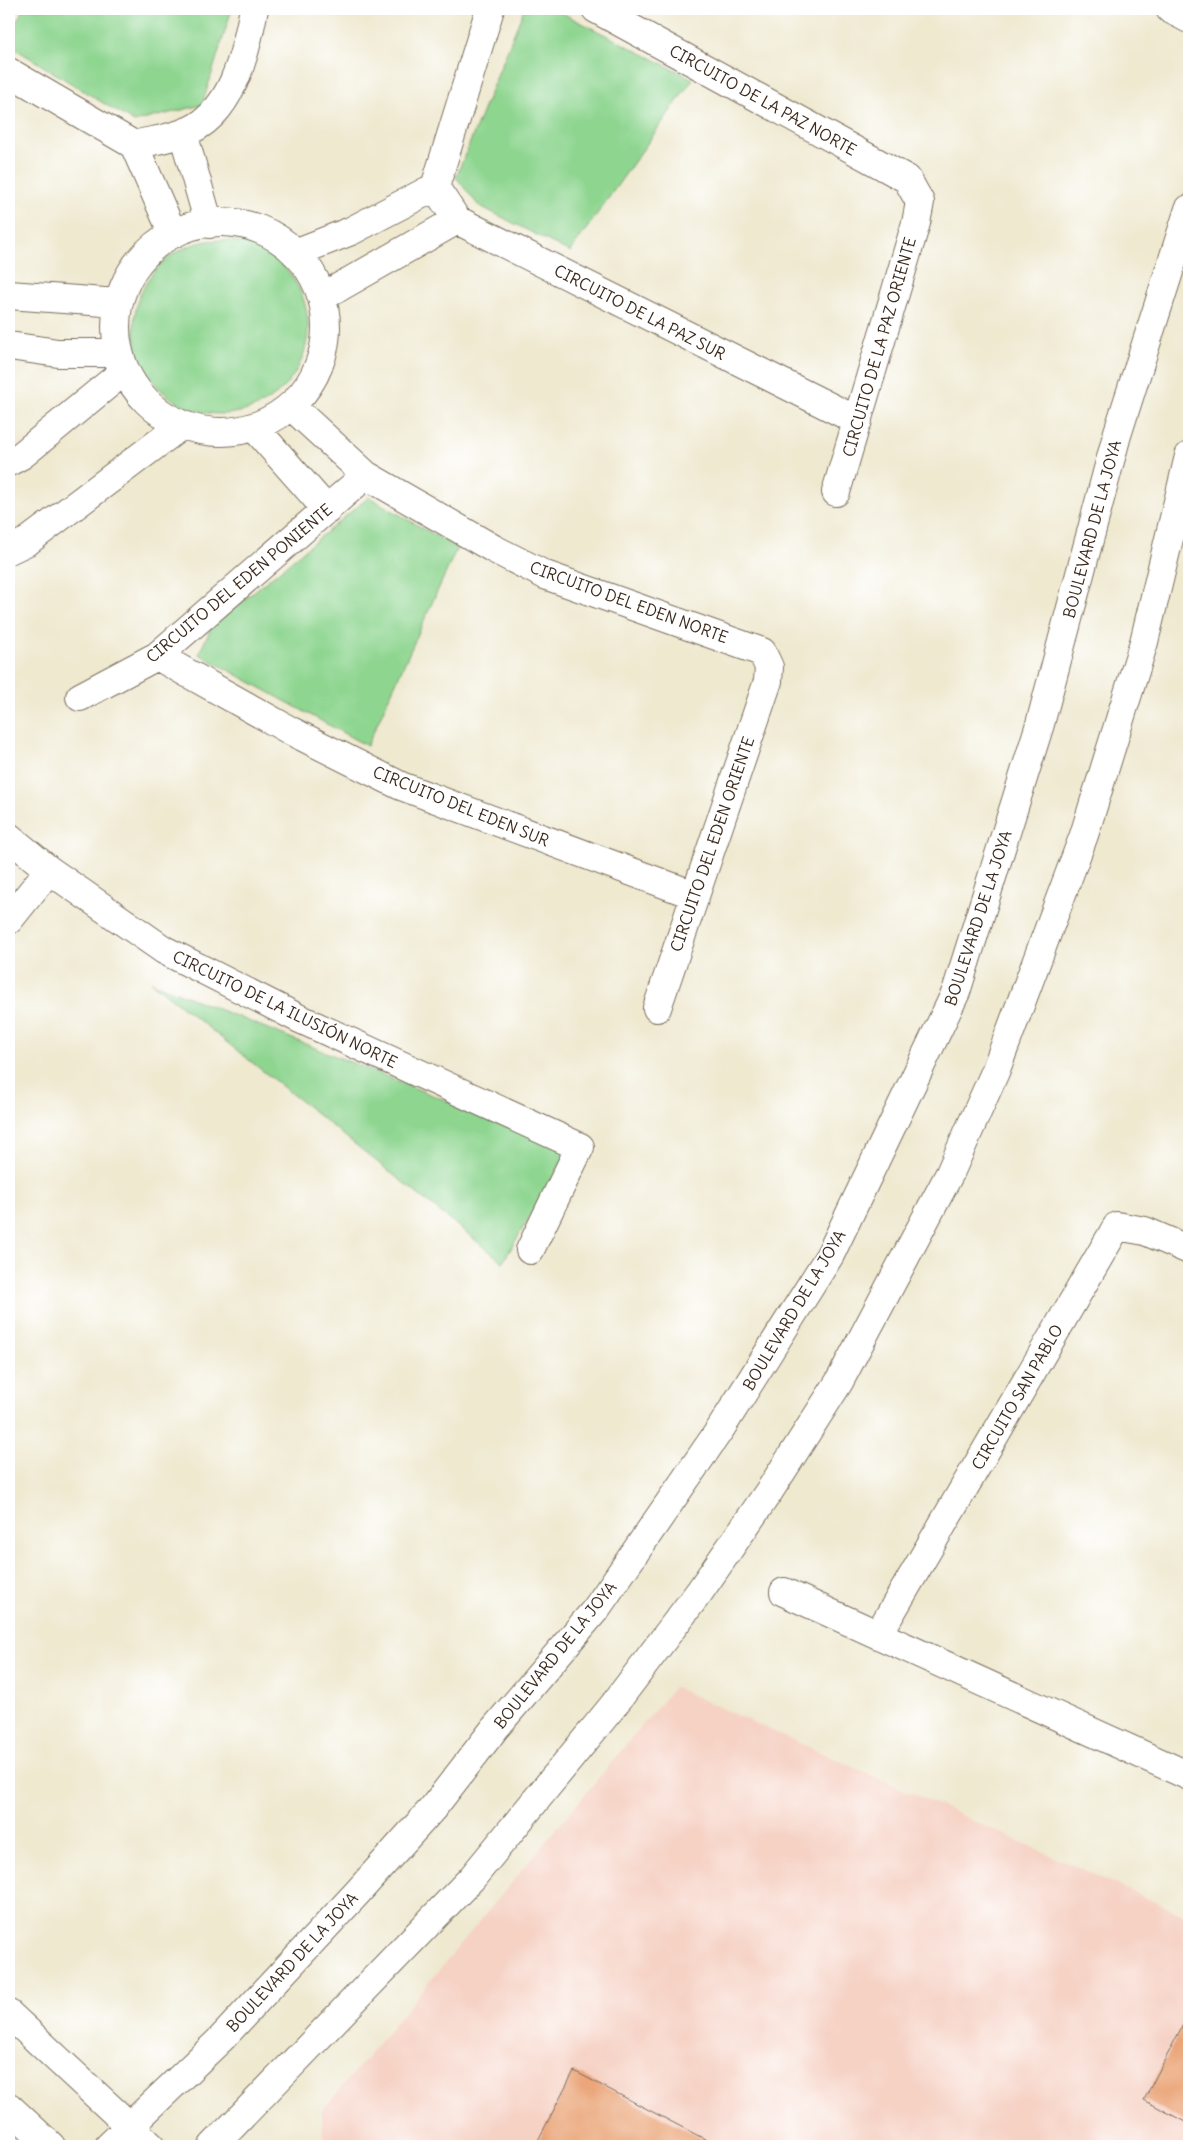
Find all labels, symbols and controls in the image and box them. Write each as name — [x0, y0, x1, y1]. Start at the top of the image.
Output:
street label: CIRCUITO DE LA PAZ NORTE — [666, 40, 860, 160]
street label: CIRCUITO DE LA PAZ ORIENTE — [838, 235, 920, 459]
street label: CIRCUITO DE LA PAZ SUR — [551, 260, 729, 364]
street label: BOULEVARD DE LA JOYA — [1059, 438, 1125, 620]
street label: CIRCUITO DEL EDEN PONIENTE — [142, 499, 336, 667]
street label: CIRCUITO DEL EDEN NORTE — [527, 557, 731, 647]
street label: CIRCUITO DEL EDEN ORIENTE — [666, 734, 758, 954]
street label: CIRCUITO DEL EDEN SUR — [370, 761, 552, 851]
street label: BOULEVARD DE LA JOYA — [940, 828, 1016, 1008]
street label: CIRCUITO DE LA ILUSIÓN NORTE — [169, 946, 401, 1072]
street label: BOULEVARD DE LA JOYA — [738, 1226, 850, 1394]
street label: CIRCUITO SAN PABLO — [967, 1321, 1067, 1473]
street label: BOULEVARD DE LA JOYA — [490, 1577, 620, 1733]
street label: BOULEVARD DE LA JOYA — [222, 1888, 362, 2036]

